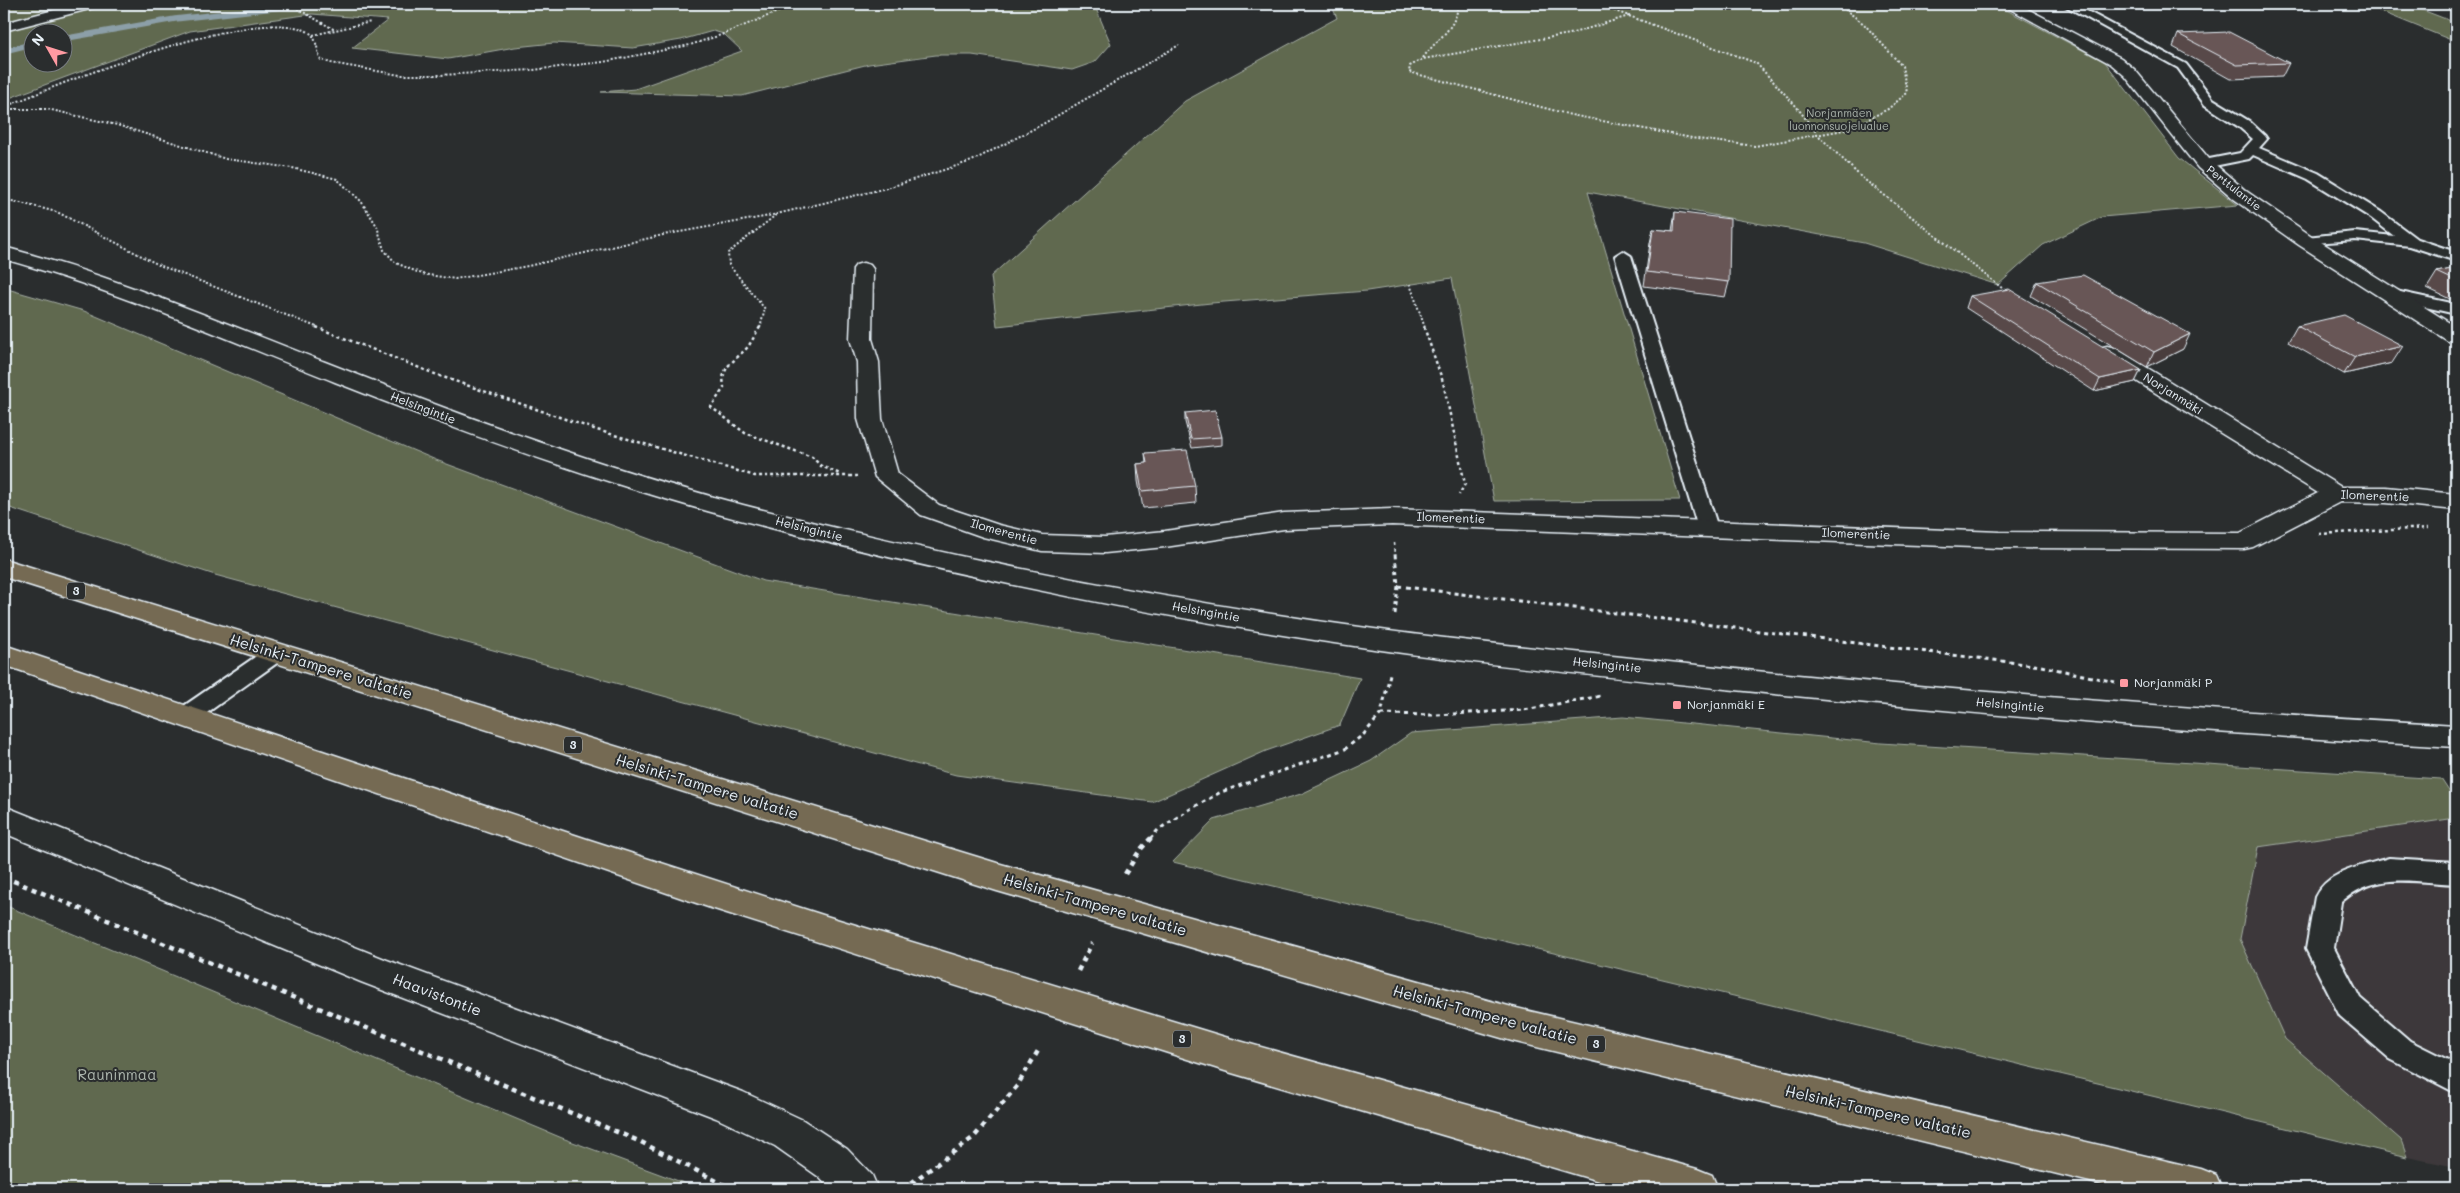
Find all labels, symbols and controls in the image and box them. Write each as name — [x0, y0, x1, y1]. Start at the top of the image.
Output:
north arrow — [22, 22, 72, 72]
text: N — [27, 29, 48, 50]
park label: Norjanmäen luonnonsuojelualue — [1789, 105, 1889, 133]
street label: Perttulantie — [2204, 162, 2265, 214]
street label: Norjanmäki — [2141, 369, 2206, 418]
street label: Helsingintie — [388, 387, 458, 427]
street label: Ilomerentie — [2340, 486, 2410, 504]
street label: Ilomerentie — [1416, 508, 1486, 526]
street label: Helsingintie — [774, 512, 845, 544]
street label: Ilomerentie — [969, 514, 1040, 548]
street label: Ilomerentie — [1821, 524, 1891, 542]
road number: 3 — [67, 582, 85, 600]
street label: Helsingintie — [1171, 597, 1241, 625]
street label: Helsinki-Tampere valtatie — [227, 629, 415, 703]
street label: Helsingintie — [1572, 652, 1642, 676]
place label: Norjanmäki P — [2134, 674, 2212, 690]
marker: Norjanmäki P — [2118, 677, 2130, 689]
street label: Helsingintie — [1975, 693, 2045, 715]
place label: Norjanmäki E — [1687, 696, 1765, 712]
marker: Norjanmäki E — [1671, 699, 1683, 711]
road number: 3 — [564, 736, 582, 754]
street label: Helsinki-Tampere valtatie — [613, 749, 801, 823]
street label: Helsinki-Tampere valtatie — [1001, 868, 1189, 940]
street label: Haavistontie — [390, 968, 485, 1020]
street label: Helsinki-Tampere valtatie — [1391, 980, 1580, 1048]
road number: 3 — [1173, 1030, 1191, 1048]
road number: 3 — [1587, 1036, 1605, 1052]
park label: Rauninmaa — [77, 1064, 157, 1084]
street label: Helsinki-Tampere valtatie — [1783, 1080, 1973, 1142]

